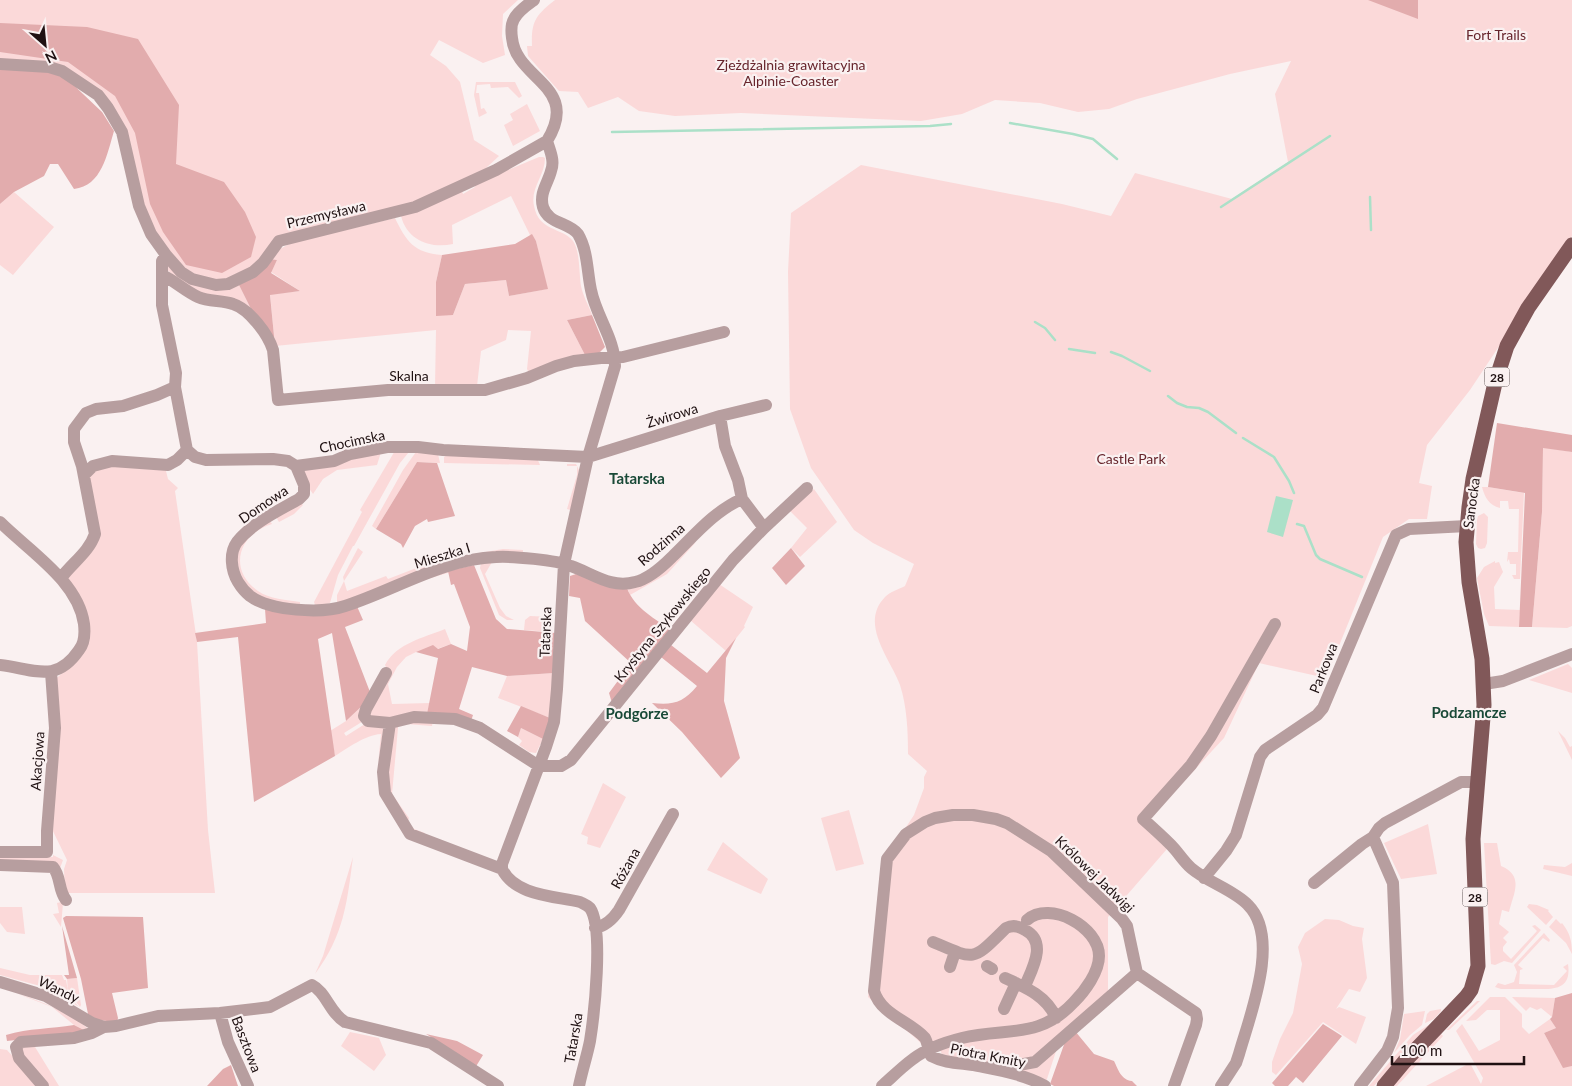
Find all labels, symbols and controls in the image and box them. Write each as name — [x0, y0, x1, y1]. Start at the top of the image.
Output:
north arrow — [20, 20, 70, 70]
park label: Fort Trails — [1466, 26, 1526, 43]
text: N — [42, 47, 60, 67]
park label: Zjeżdżalnia grawitacyjna Alpinie-Coaster — [716, 56, 866, 89]
street label: Przemysława — [285, 197, 367, 231]
street label: Skalna — [389, 367, 429, 384]
road number: 28 — [1484, 368, 1510, 387]
street label: Żwirowa — [644, 399, 700, 431]
street label: Chocimska — [318, 426, 386, 456]
park label: Castle Park — [1096, 450, 1166, 467]
district label: Tatarska — [609, 469, 665, 487]
street label: Sanocka — [1459, 477, 1483, 529]
street label: Domowa — [235, 481, 291, 527]
street label: Rodzinna — [634, 519, 688, 569]
street label: Mieszka I — [412, 538, 472, 572]
street label: Krystyna Szykowskiego — [610, 563, 714, 685]
street label: Tatarska — [536, 606, 554, 658]
street label: Parkowa — [1305, 640, 1341, 696]
district label: Podzamcze — [1431, 703, 1507, 721]
district label: Podgórze — [606, 704, 668, 722]
street label: Akacjowa — [26, 731, 48, 791]
street label: Królowej Jadwigi — [1052, 832, 1138, 916]
street label: Różana — [607, 845, 643, 891]
road number: 28 — [1462, 888, 1488, 906]
street label: Wandy — [36, 972, 83, 1007]
street label: Tatarska — [560, 1012, 586, 1064]
street label: Basztowa — [228, 1013, 266, 1075]
scale bar — [1392, 1034, 1524, 1066]
street label: Piotra Kmity — [949, 1039, 1028, 1071]
text: 100 m — [1400, 1041, 1442, 1059]

